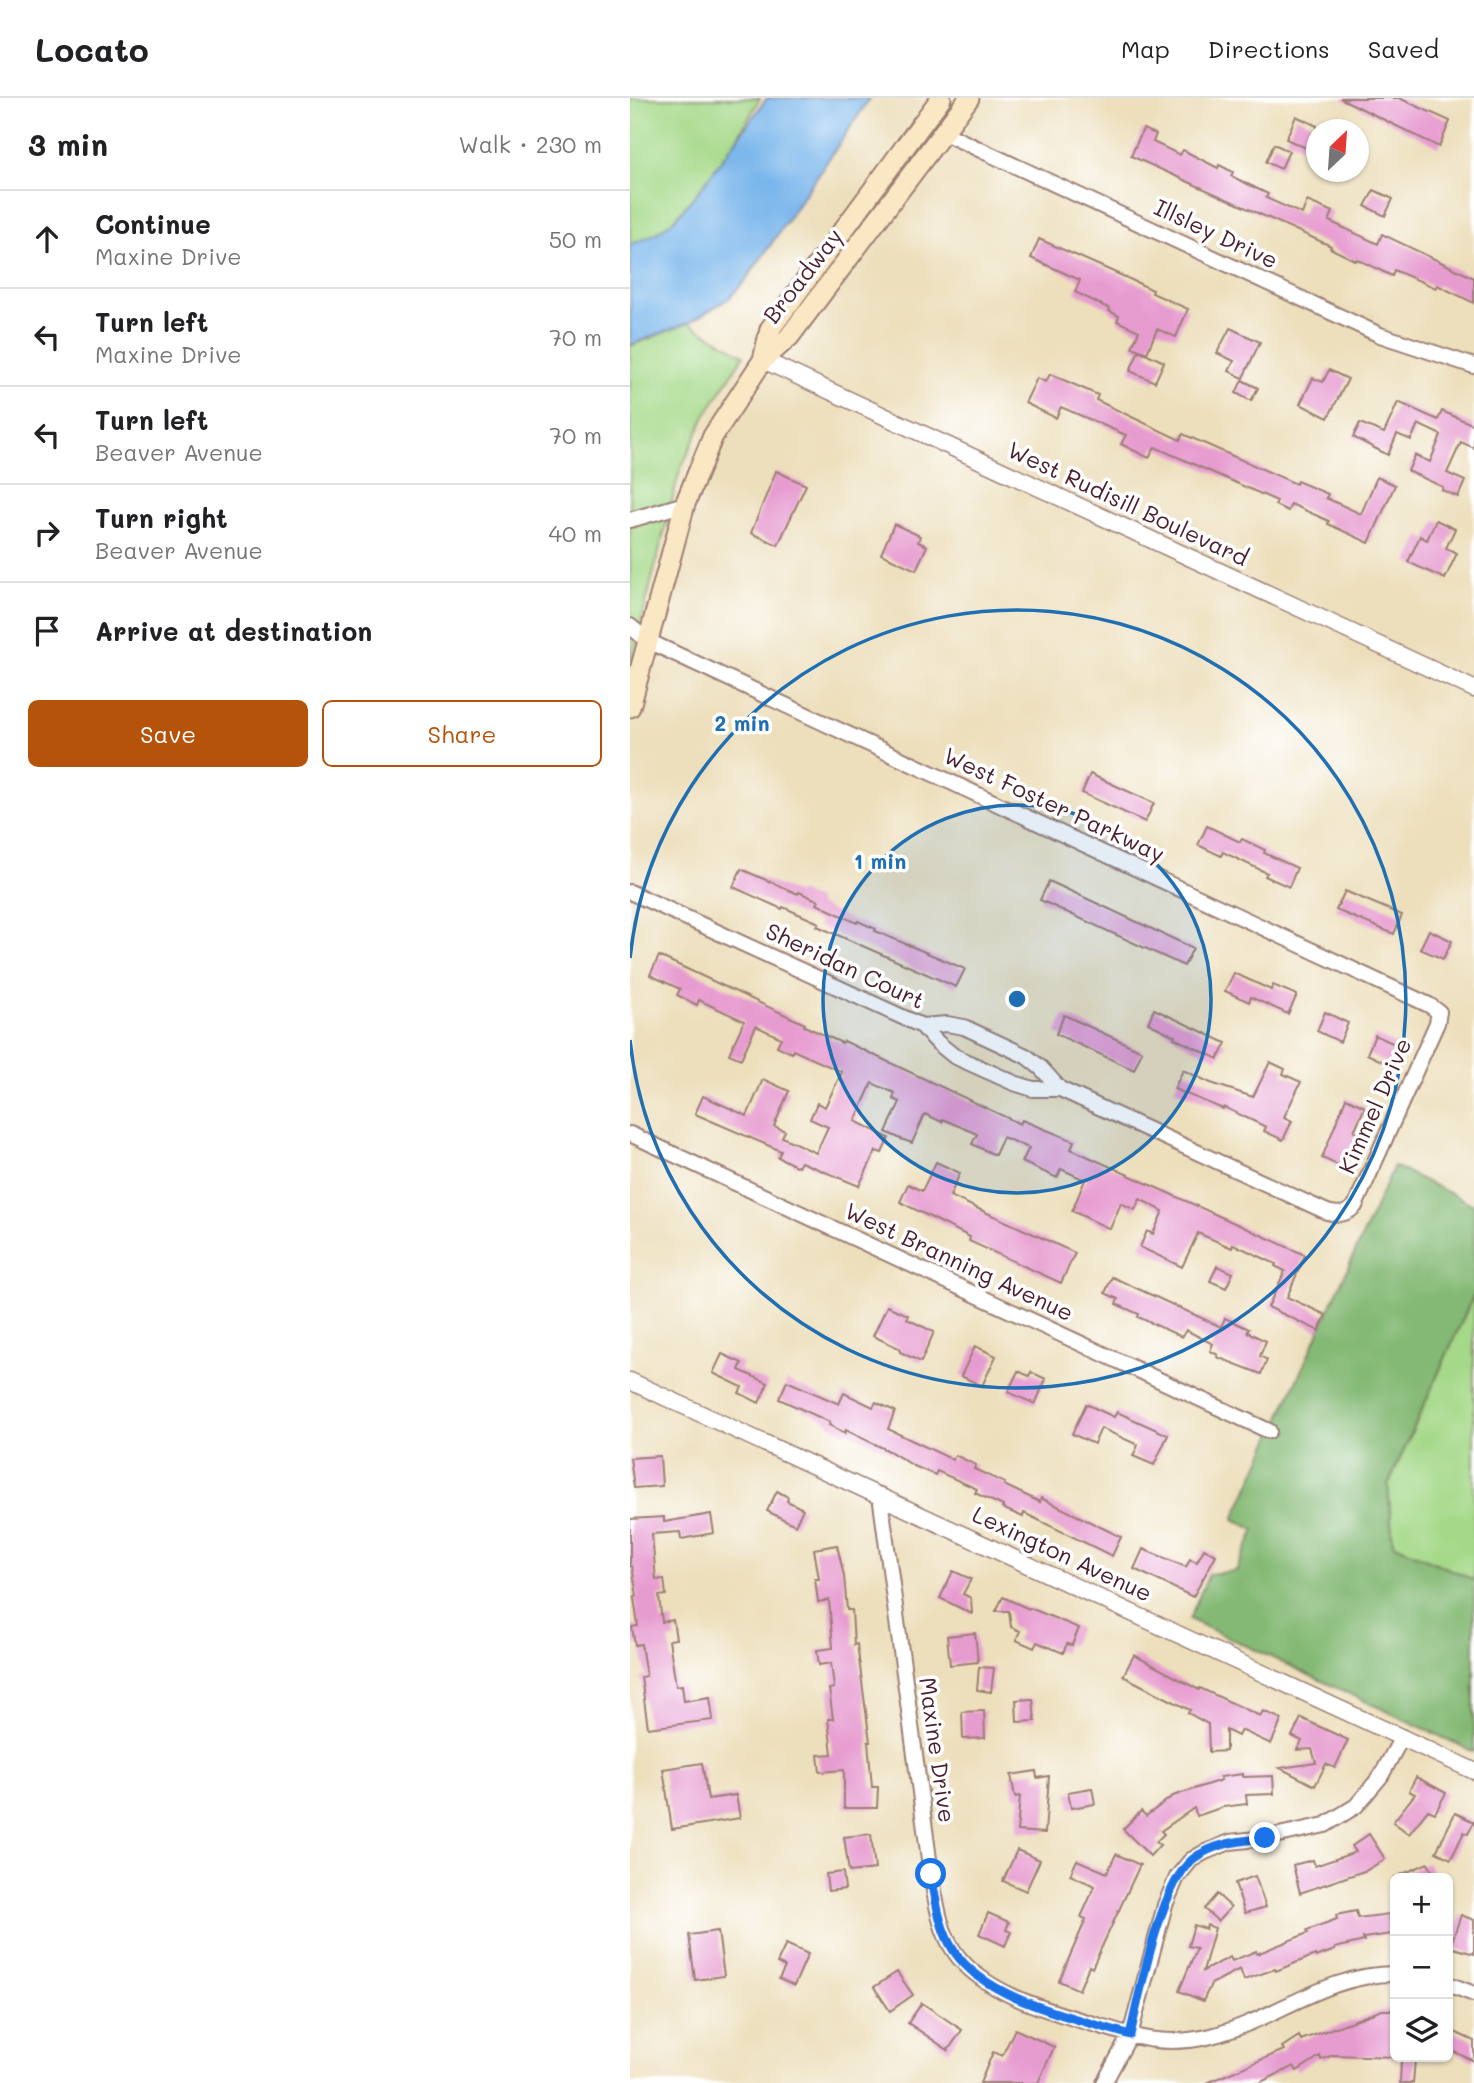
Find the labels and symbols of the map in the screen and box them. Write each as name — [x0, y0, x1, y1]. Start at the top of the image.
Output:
north arrow — [1306, 119, 1369, 182]
street label: Illsley Drive — [1150, 191, 1283, 275]
street label: Broadway — [756, 222, 849, 329]
street label: West Rudisill Boulevard — [1003, 434, 1254, 572]
text: 2 min — [714, 709, 770, 736]
street label: West Foster Parkway — [939, 740, 1170, 868]
text: 1 min — [854, 847, 906, 874]
street label: Sheridan Court — [761, 915, 930, 1015]
centre of rings — [1005, 987, 1029, 1011]
street label: Kimmel Drive — [1331, 1033, 1417, 1178]
street label: West Branning Avenue — [840, 1195, 1079, 1327]
street label: Lexington Avenue — [968, 1498, 1157, 1608]
street label: Maxine Drive — [913, 1675, 963, 1825]
route end — [1249, 1822, 1280, 1853]
route start — [915, 1858, 946, 1889]

